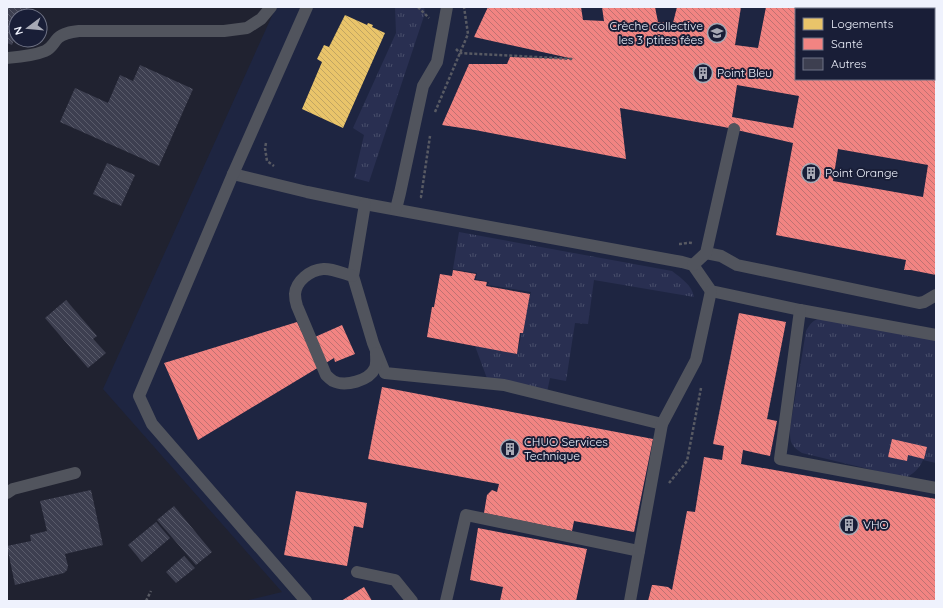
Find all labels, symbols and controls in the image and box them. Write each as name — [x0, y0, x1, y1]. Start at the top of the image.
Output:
north arrow — [8, 8, 48, 48]
legend — [795, 8, 935, 80]
text: Logements — [831, 16, 894, 31]
place label: Crèche collective les 3 ptites fées — [609, 18, 703, 47]
school or university icon: Crèche collective les 3 ptites fées — [706, 22, 728, 44]
text: N — [11, 25, 26, 37]
text: Santé — [831, 36, 863, 51]
text: Autres — [831, 56, 867, 71]
building icon: Point Bleu — [692, 62, 714, 84]
place label: Point Bleu — [717, 65, 772, 80]
building icon: Point Orange — [800, 162, 822, 184]
place label: Point Orange — [825, 165, 898, 180]
place label: CHUO Services Technique — [524, 434, 608, 463]
building icon: CHUO Services Technique — [499, 438, 521, 460]
building icon: VHO — [838, 514, 860, 536]
place label: VHO — [863, 517, 889, 532]

